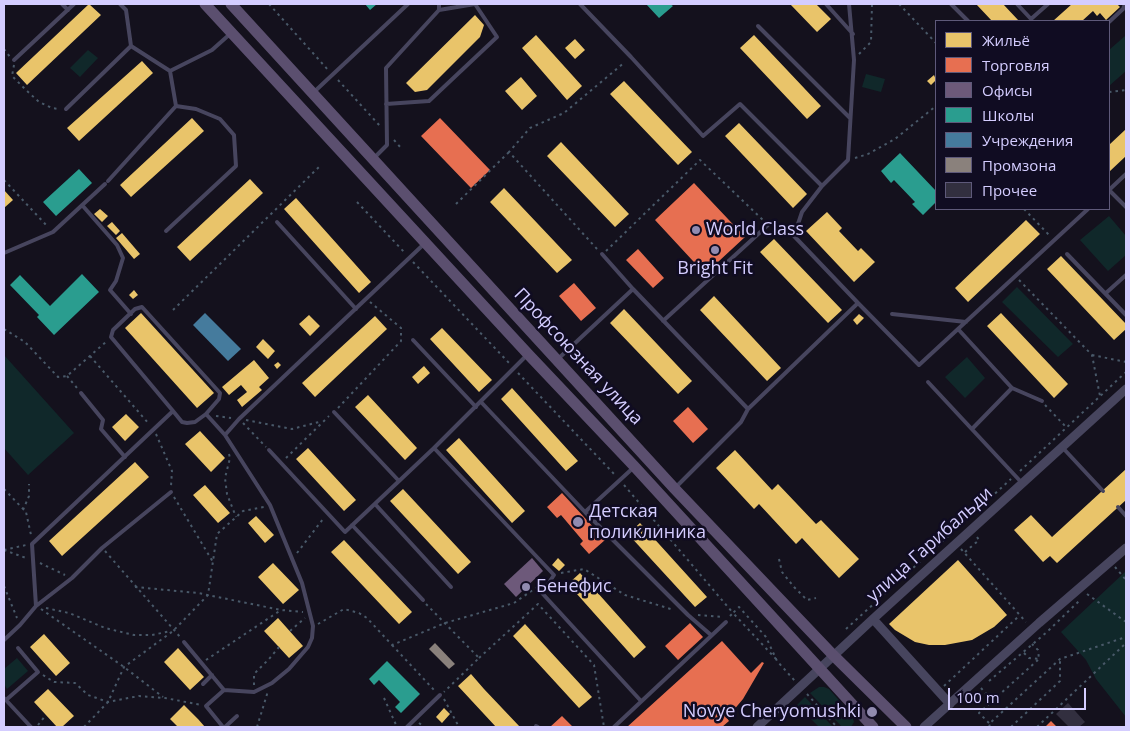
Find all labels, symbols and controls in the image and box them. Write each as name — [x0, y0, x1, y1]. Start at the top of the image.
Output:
legend — [935, 20, 1110, 210]
text: Жильё — [982, 30, 1030, 50]
text: Торговля — [982, 55, 1049, 75]
text: Офисы — [982, 80, 1033, 100]
text: Школы — [982, 105, 1034, 125]
text: Учреждения — [982, 130, 1073, 150]
text: Промзона — [982, 155, 1056, 175]
text: Прочее — [982, 180, 1037, 200]
place label: World Class — [706, 219, 804, 241]
marker: World Class — [690, 224, 702, 236]
marker: Bright Fit — [709, 244, 721, 256]
place label: Bright Fit — [677, 258, 753, 280]
street label: Профсоюзная улица — [509, 284, 647, 430]
street label: улица Гарибальди — [863, 483, 997, 607]
place label: Детская поликлиника — [589, 501, 706, 544]
marker: Детская поликлиника — [571, 515, 585, 529]
place label: Бенефис — [536, 576, 612, 598]
marker: Бенефис — [520, 581, 532, 593]
scale bar — [950, 678, 1088, 710]
text: 100 m — [956, 687, 1000, 707]
place label: Novye Cheryomushki — [683, 701, 861, 723]
marker: Novye Cheryomushki — [865, 705, 879, 719]

